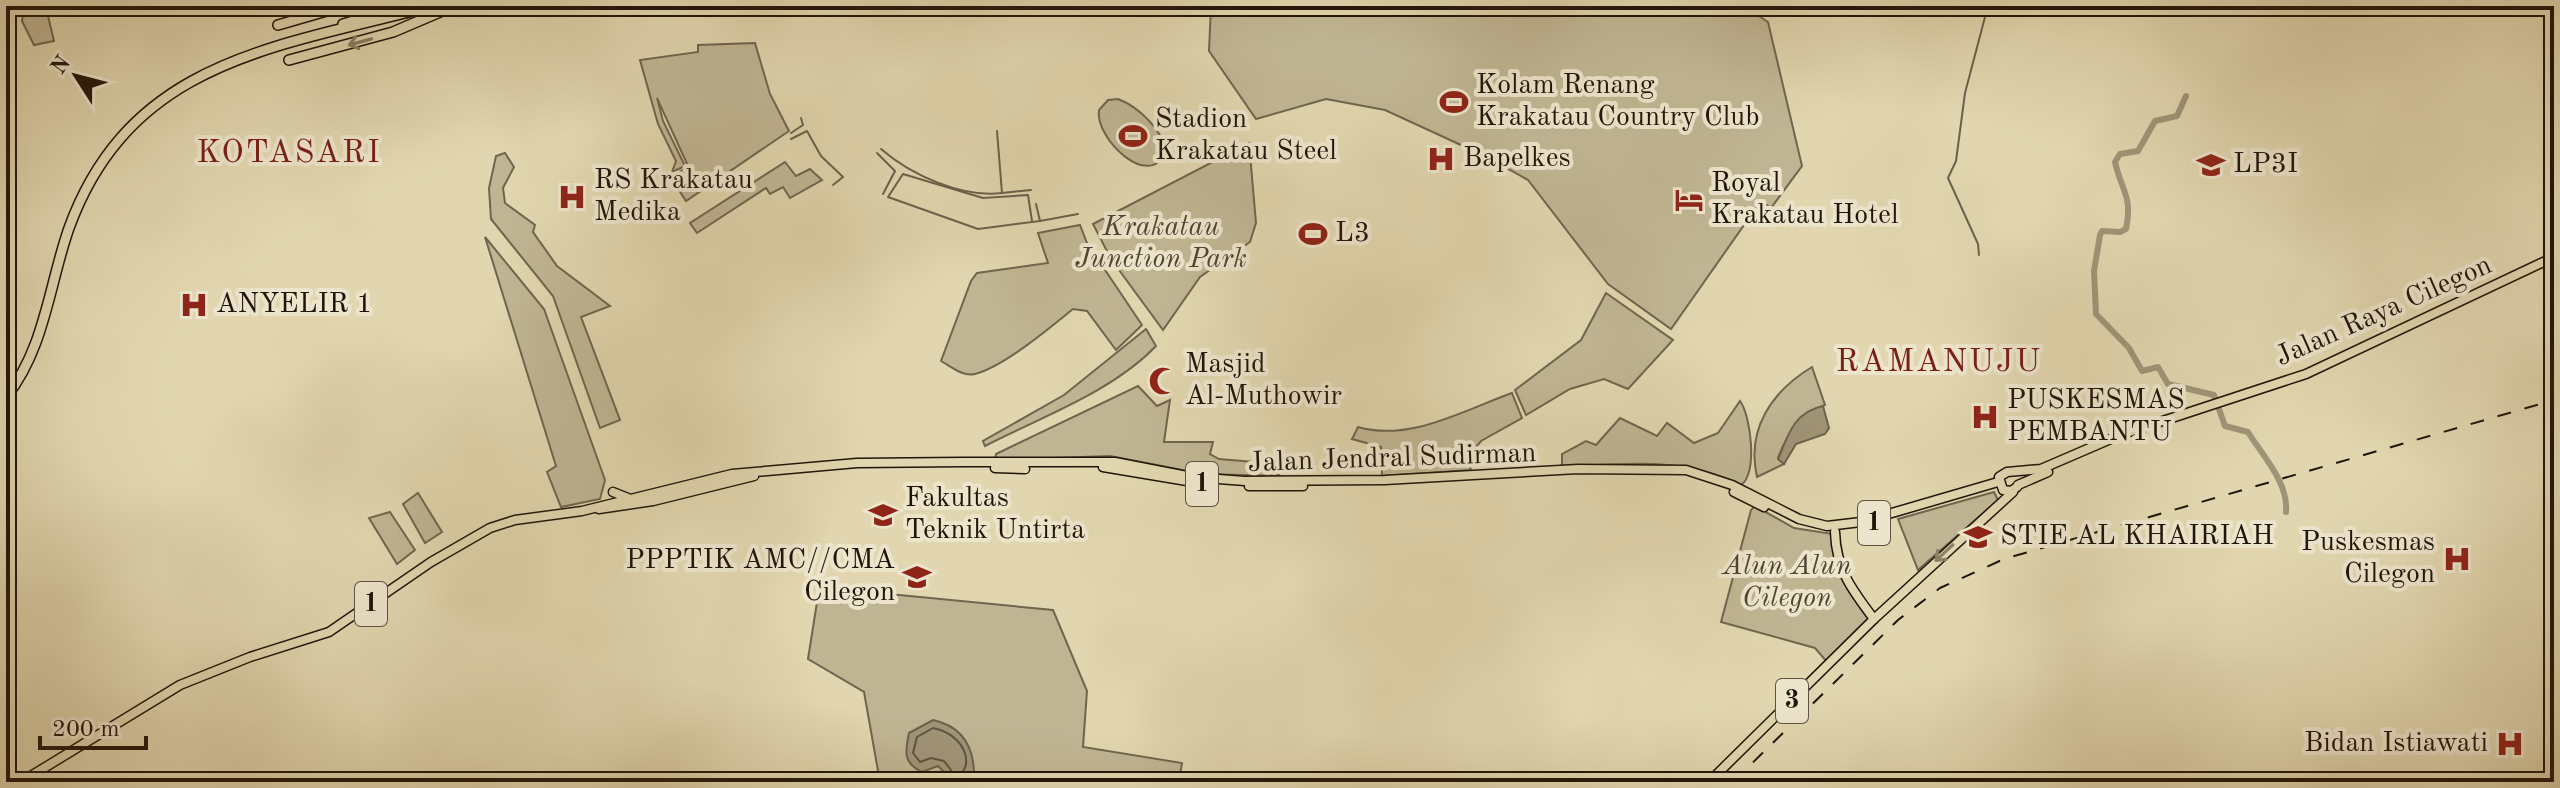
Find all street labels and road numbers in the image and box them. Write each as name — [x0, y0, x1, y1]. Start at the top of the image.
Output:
street label: Jalan Raya Cilegon — [2272, 252, 2496, 372]
street label: Jalan Jendral Sudirman — [1247, 440, 1537, 478]
road number: 1 — [1186, 462, 1218, 506]
road number: 1 — [1858, 501, 1890, 545]
road number: 1 — [355, 582, 387, 626]
road number: 3 — [1776, 679, 1808, 723]

